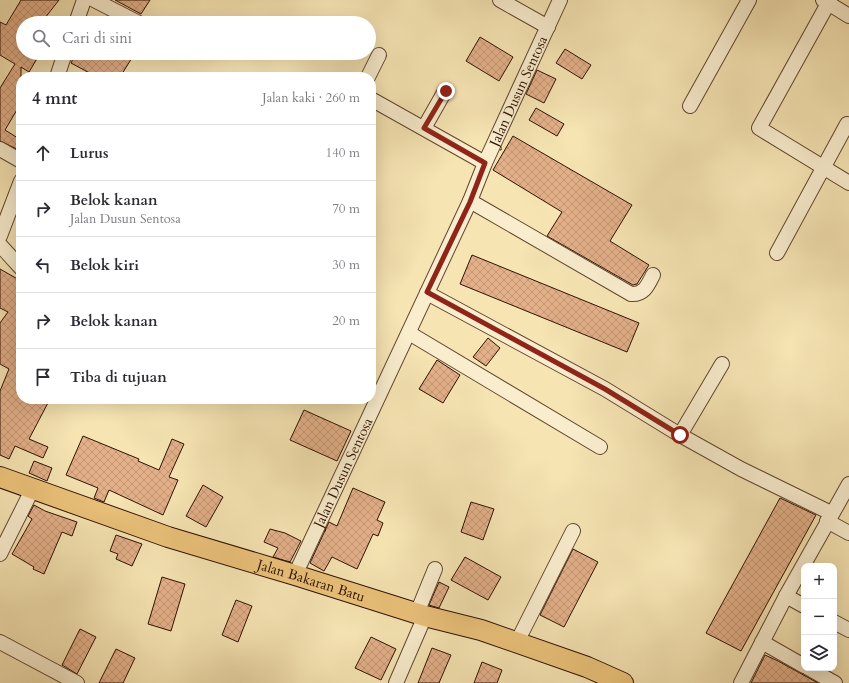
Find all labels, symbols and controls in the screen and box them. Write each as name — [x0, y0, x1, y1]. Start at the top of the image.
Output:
search box — [16, 16, 376, 60]
icon: search — [30, 27, 52, 49]
text: Cari di sini — [62, 28, 132, 48]
street label: Jalan Dusun Sentosa — [484, 33, 552, 151]
route end — [437, 82, 455, 100]
text: 4 mnt — [32, 87, 77, 110]
text: Jalan kaki · 260 m — [262, 89, 360, 107]
icon: ahead — [32, 142, 54, 164]
text: Lurus — [70, 143, 109, 163]
text: 140 m — [326, 144, 360, 162]
text: Belok kanan — [70, 190, 158, 210]
icon: right — [32, 198, 54, 220]
text: 70 m — [332, 200, 360, 218]
text: Jalan Dusun Sentosa — [70, 210, 181, 228]
icon: left — [32, 254, 54, 276]
text: Belok kiri — [70, 255, 139, 275]
text: 30 m — [332, 256, 360, 274]
icon: right — [32, 310, 54, 332]
text: Belok kanan — [70, 311, 158, 331]
text: 20 m — [332, 312, 360, 330]
icon: arrive — [32, 366, 54, 388]
text: Tiba di tujuan — [70, 367, 167, 387]
street label: Jalan Dusun Sentosa — [308, 415, 377, 533]
route start — [671, 426, 689, 444]
street label: Jalan Bakaran Batu — [253, 554, 368, 606]
map controls — [801, 563, 837, 671]
button: + — [801, 563, 837, 599]
button: − — [801, 599, 837, 635]
button: layers — [801, 635, 837, 671]

